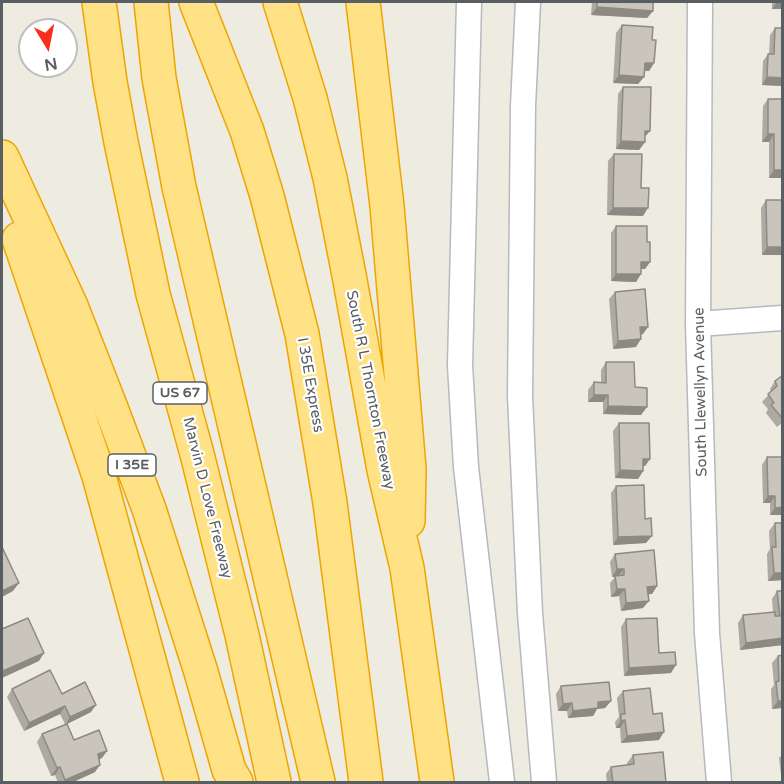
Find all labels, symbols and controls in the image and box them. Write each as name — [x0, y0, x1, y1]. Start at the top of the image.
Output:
north arrow — [18, 18, 78, 78]
text: N — [43, 53, 59, 75]
street label: South R L Thornton Freeway — [342, 289, 398, 491]
street label: South Llewellyn Avenue — [691, 307, 711, 477]
street label: I 35E Express — [293, 336, 327, 434]
road number: US 67 — [153, 382, 207, 404]
street label: Marvin D Love Freeway — [178, 415, 236, 581]
road number: I 35E — [108, 454, 156, 476]

